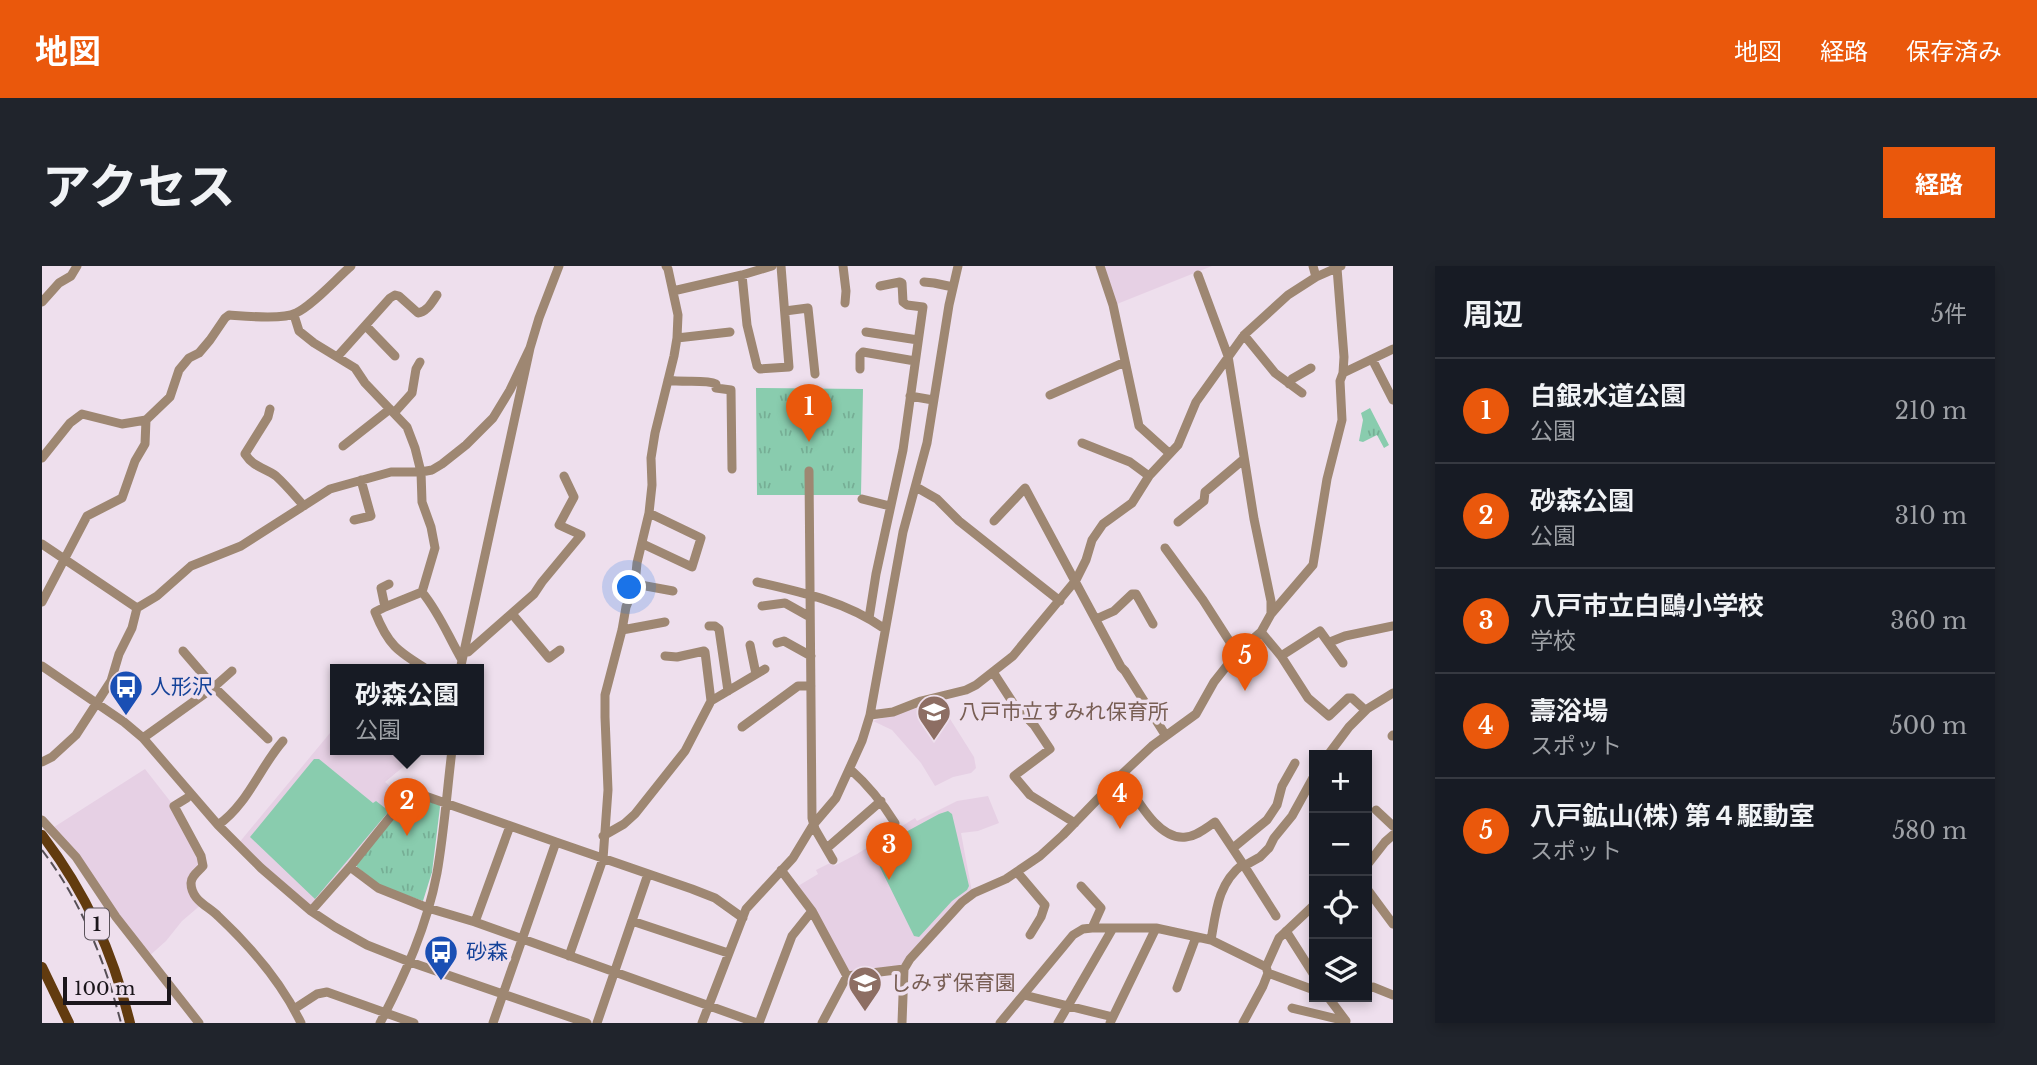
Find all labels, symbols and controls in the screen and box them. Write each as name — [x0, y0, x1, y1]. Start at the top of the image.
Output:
text: 地図 — [35, 31, 101, 72]
text: 地図 — [1734, 37, 1782, 66]
text: 経路 — [1820, 37, 1868, 66]
text: 保存済み — [1906, 37, 2002, 66]
button: 経路 — [1883, 147, 1995, 218]
text: アクセス — [42, 156, 236, 217]
text: 周辺 — [1463, 296, 1523, 333]
text: 5件 — [1931, 300, 1967, 328]
text: 白銀水道公園 — [1530, 380, 1686, 412]
pin: 1 — [786, 384, 832, 442]
text: 1 — [1481, 397, 1491, 425]
text: 210 m — [1895, 397, 1967, 425]
text: 公園 — [1530, 417, 1576, 445]
text: 砂森公園 — [1530, 485, 1634, 517]
text: 2 — [1479, 502, 1493, 530]
text: 310 m — [1895, 502, 1967, 530]
text: 公園 — [1530, 522, 1576, 550]
your location — [612, 570, 646, 604]
text: 八戸市立白鷗小学校 — [1530, 590, 1764, 622]
text: 3 — [1479, 607, 1493, 635]
text: 360 m — [1890, 607, 1967, 635]
text: 学校 — [1530, 627, 1576, 655]
pin: 5 — [1222, 633, 1268, 691]
popup — [330, 664, 484, 755]
bus stop icon: 人形沢 — [107, 668, 145, 717]
place label: 人形沢 — [150, 674, 213, 700]
text: 砂森公園 — [355, 679, 459, 711]
school or university icon: 八戸市立すみれ保育所 — [915, 693, 953, 742]
text: 壽浴場 — [1530, 695, 1608, 727]
place label: 八戸市立すみれ保育所 — [959, 699, 1169, 725]
text: 4 — [1478, 712, 1494, 740]
text: 500 m — [1890, 712, 1967, 740]
text: 公園 — [355, 716, 401, 744]
text: スポット — [1530, 732, 1622, 760]
map controls — [1309, 750, 1372, 1002]
button: + — [1309, 750, 1372, 813]
pin: 4 — [1097, 771, 1143, 829]
pin: 2 — [384, 778, 430, 836]
text: 八戸鉱山(株) 第４駆動室 — [1530, 800, 1815, 832]
button: − — [1309, 813, 1372, 876]
text: 5 — [1479, 817, 1493, 845]
text: 580 m — [1892, 817, 1967, 845]
pin: 3 — [866, 822, 912, 880]
text: スポット — [1530, 837, 1622, 865]
button: locate — [1309, 876, 1372, 939]
road number: 1 — [85, 908, 109, 940]
bus stop icon: 砂森 — [422, 933, 460, 982]
place label: 砂森 — [466, 939, 508, 965]
button: layers — [1309, 939, 1372, 1002]
school or university icon: しみず保育園 — [846, 964, 884, 1013]
place label: しみず保育園 — [890, 970, 1016, 996]
scale bar — [63, 974, 172, 1006]
text: 100 m — [74, 977, 135, 1000]

